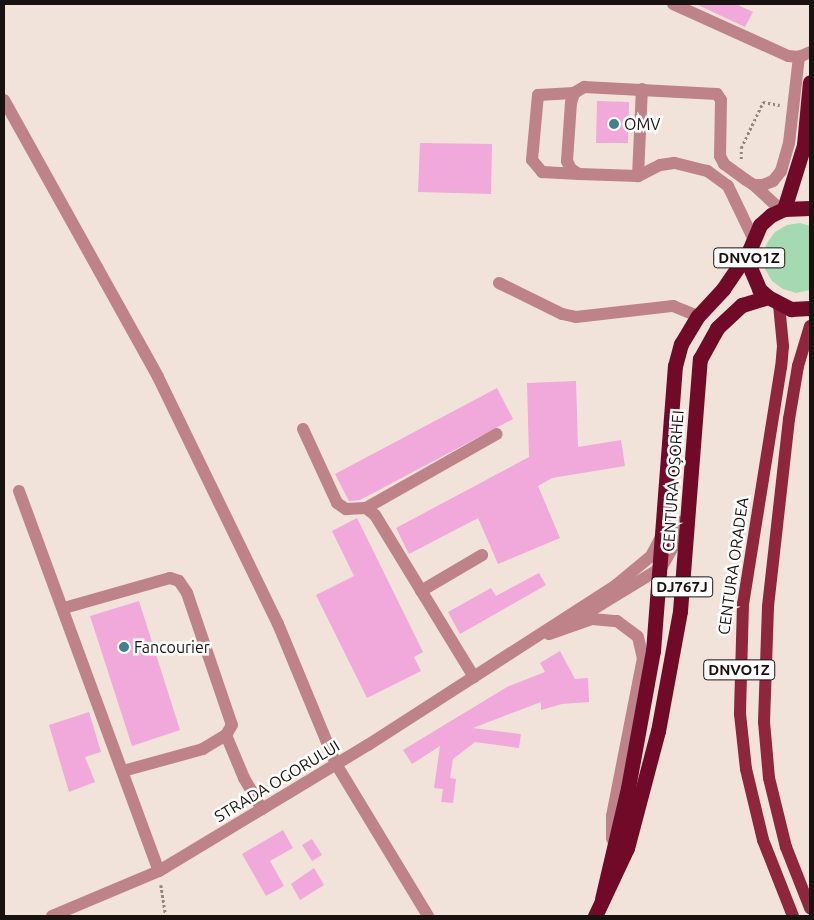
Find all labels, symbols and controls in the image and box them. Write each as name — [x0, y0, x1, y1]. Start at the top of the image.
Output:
place label: OMV — [624, 114, 660, 134]
marker: OMV — [608, 118, 620, 130]
road number: DNVO1Z — [713, 246, 785, 270]
street label: CENTURA OȘORHEI — [658, 410, 688, 552]
street label: CENTURA ORADEA — [714, 496, 752, 636]
road number: DJ767J — [651, 574, 713, 600]
place label: Fancourier — [134, 637, 210, 657]
marker: Fancourier — [118, 641, 130, 653]
road number: DNVO1Z — [703, 658, 775, 682]
street label: STRADA OGORULUI — [211, 736, 343, 826]

